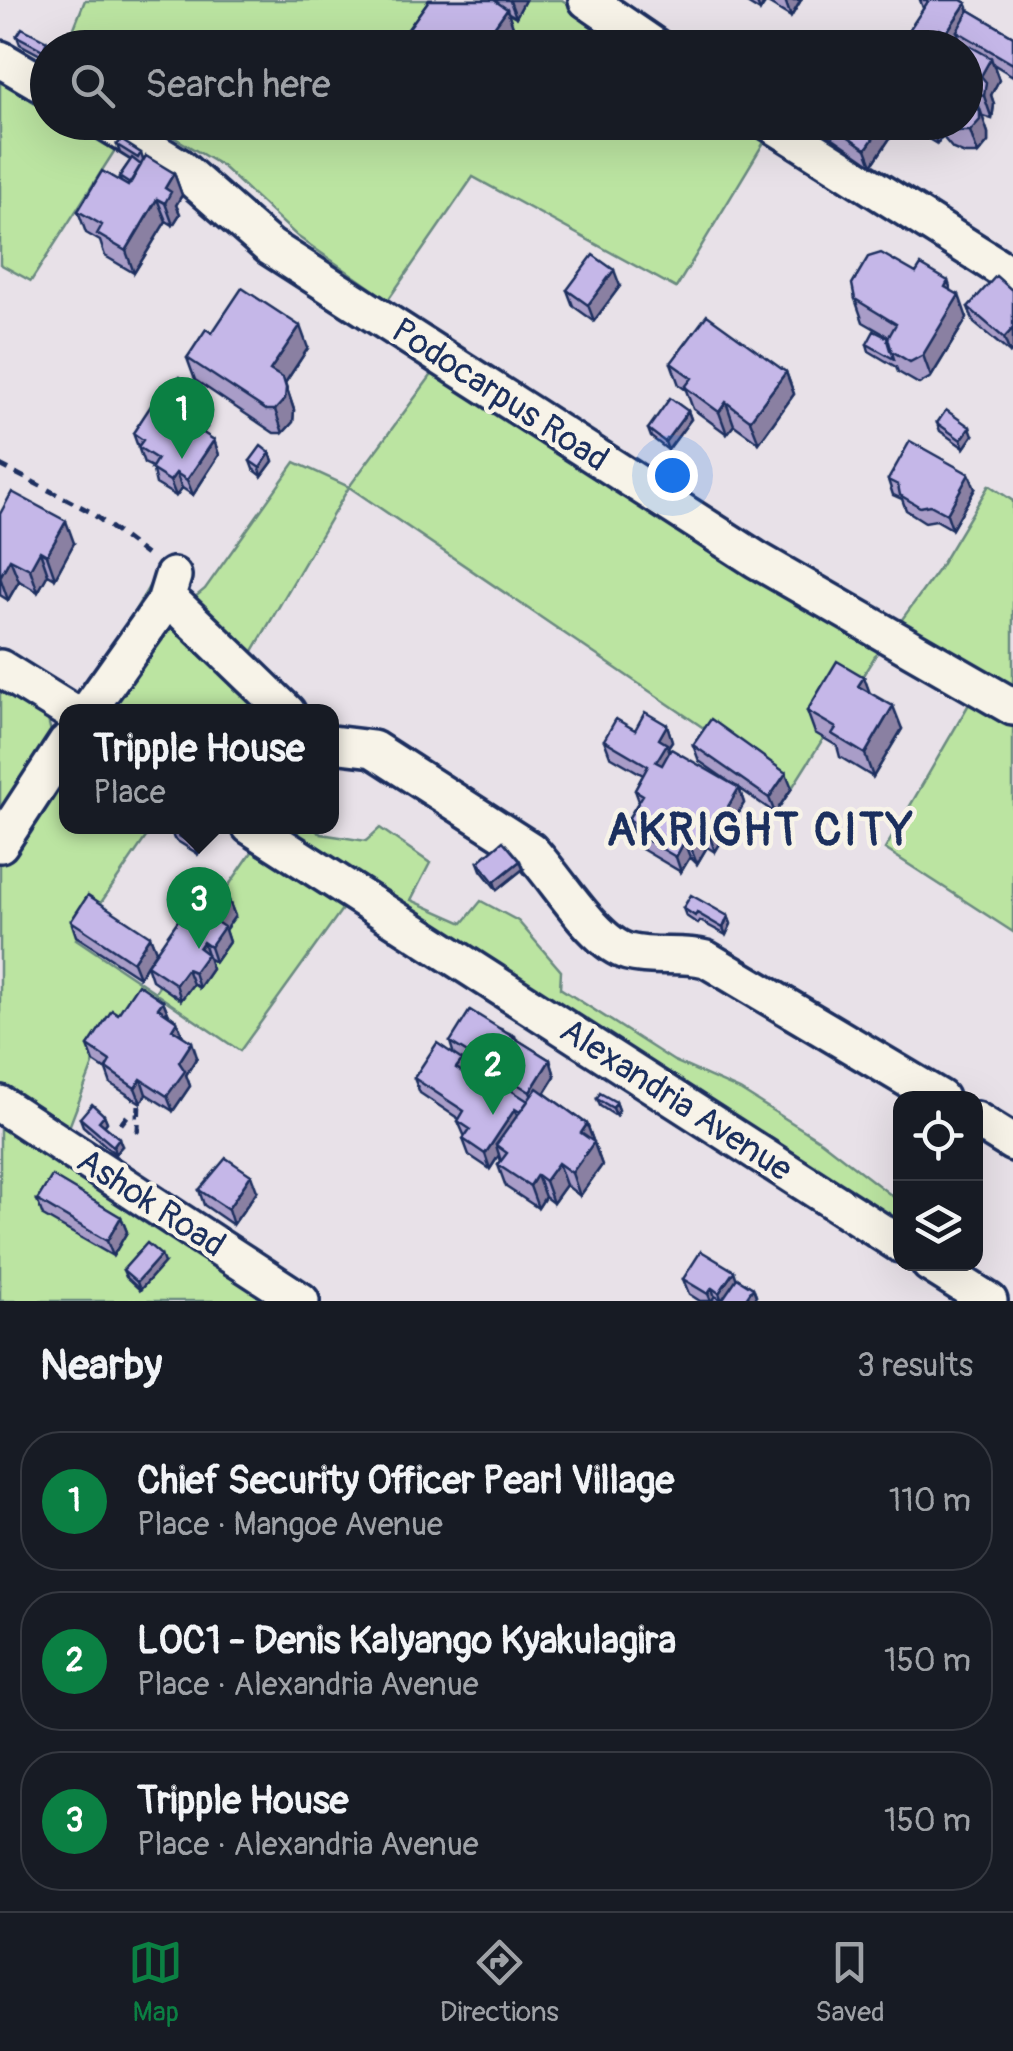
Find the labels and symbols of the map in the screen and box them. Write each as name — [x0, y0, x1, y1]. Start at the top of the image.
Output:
street label: Podocarpus Road — [383, 309, 617, 481]
pin: 1 — [150, 376, 214, 459]
your location — [647, 450, 698, 501]
district label: AKRIGHT CITY — [607, 803, 915, 859]
pin: 3 — [166, 866, 232, 949]
street label: Alexandria Avenue — [552, 1009, 800, 1191]
pin: 2 — [460, 1032, 526, 1115]
street label: Ashok Road — [68, 1139, 234, 1267]

